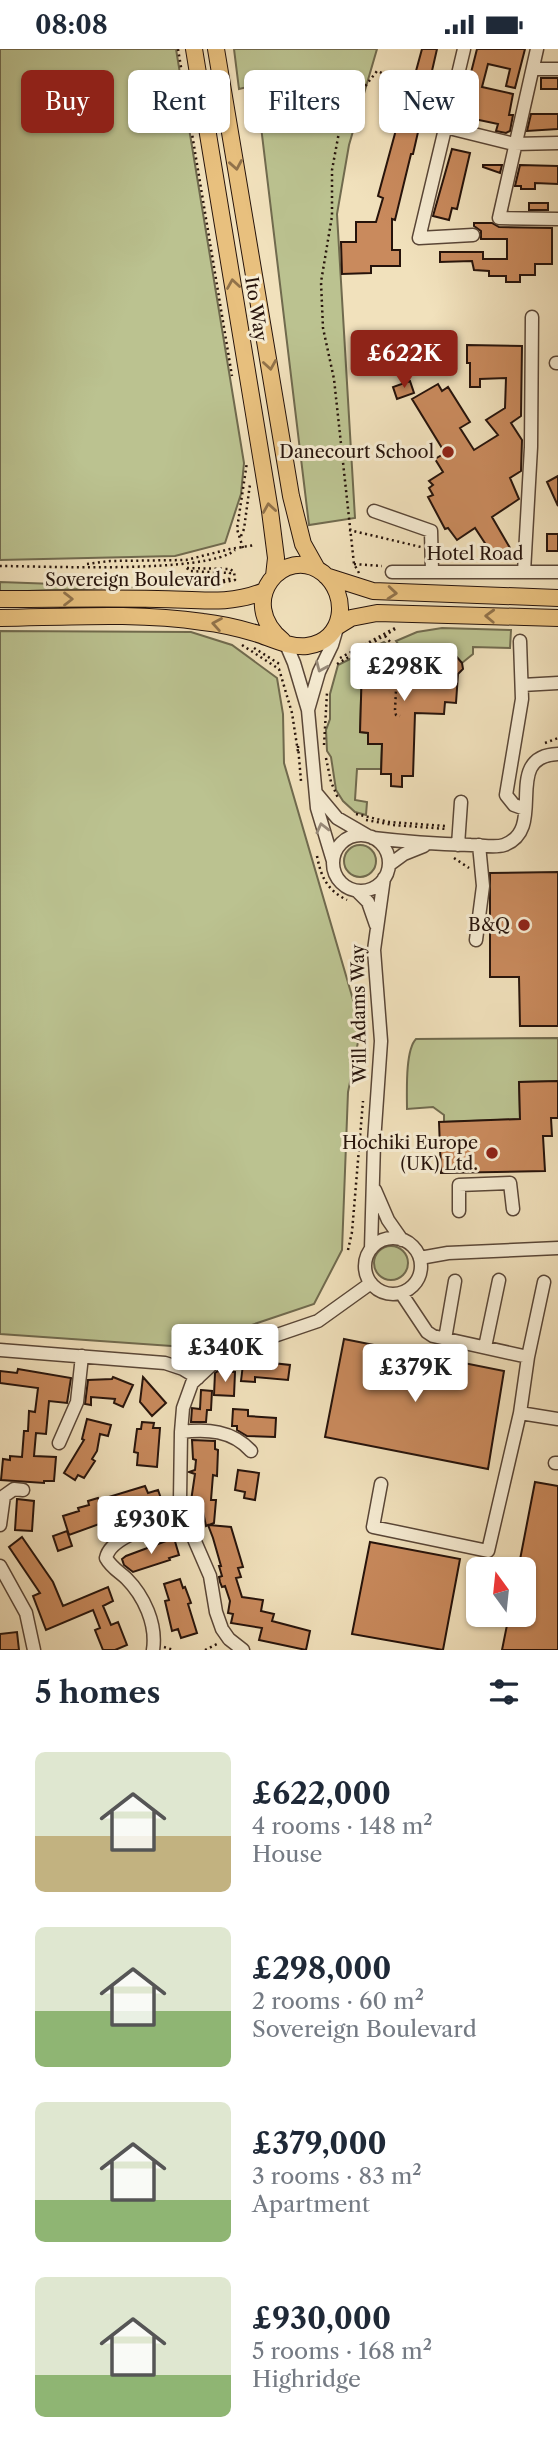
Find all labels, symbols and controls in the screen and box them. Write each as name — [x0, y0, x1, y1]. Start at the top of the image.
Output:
text: 08:08 — [35, 9, 108, 41]
chip: Buy — [21, 70, 114, 133]
chip: Rent — [128, 70, 230, 133]
chip: Filters — [244, 70, 365, 133]
chip: New — [379, 70, 479, 133]
one-way arrow — [228, 159, 243, 171]
street label: Ito Way — [240, 275, 272, 344]
one-way arrow — [226, 278, 241, 290]
pin: £622K — [355, 331, 453, 390]
text: £622K — [367, 339, 441, 367]
one-way arrow — [262, 360, 277, 371]
place label: Danecourt School — [279, 441, 434, 463]
marker: Danecourt School — [440, 444, 456, 460]
one-way arrow — [262, 502, 277, 514]
street label: Hotel Road — [426, 543, 524, 565]
street label: Sovereign Boulevard — [45, 569, 221, 591]
one-way arrow — [386, 585, 397, 600]
one-way arrow — [63, 591, 74, 607]
one-way arrow — [484, 608, 495, 624]
one-way arrow — [211, 617, 223, 632]
pin: £298K — [355, 643, 453, 703]
text: £298K — [366, 652, 442, 680]
one-way arrow — [316, 661, 330, 673]
one-way arrow — [316, 822, 330, 834]
place label: B&Q — [468, 914, 510, 936]
marker: B&Q — [516, 917, 532, 933]
street label: Will Adams Way — [347, 943, 371, 1085]
place label: Hochiki Europe (UK) Ltd. — [342, 1132, 478, 1175]
marker: Hochiki Europe (UK) Ltd. — [484, 1145, 500, 1161]
pin: £340K — [176, 1325, 274, 1384]
text: £340K — [187, 1333, 263, 1361]
pin: £379K — [366, 1345, 464, 1404]
text: £379K — [379, 1353, 451, 1381]
pin: £930K — [102, 1497, 200, 1556]
text: £930K — [113, 1505, 189, 1533]
north arrow — [466, 1557, 536, 1627]
map controls — [466, 1557, 536, 1627]
icon: filters — [485, 1673, 523, 1711]
text: 5 homes — [35, 1674, 160, 1711]
text: £622,000 — [252, 1775, 391, 1812]
icon: home — [91, 1780, 175, 1864]
text: 4 rooms · 148 m² — [252, 1812, 433, 1840]
text: House — [252, 1840, 322, 1868]
text: £298,000 — [252, 1950, 391, 1987]
icon: home — [91, 1955, 175, 2039]
text: 2 rooms · 60 m² — [252, 1987, 424, 2015]
text: Sovereign Boulevard — [252, 2015, 477, 2043]
text: £379,000 — [252, 2125, 387, 2162]
icon: home — [91, 2130, 175, 2214]
text: 3 rooms · 83 m² — [252, 2162, 422, 2190]
text: Apartment — [252, 2190, 370, 2218]
text: £930,000 — [252, 2300, 391, 2337]
icon: home — [91, 2305, 175, 2389]
text: 5 rooms · 168 m² — [252, 2337, 432, 2365]
text: Highridge — [252, 2365, 361, 2393]

